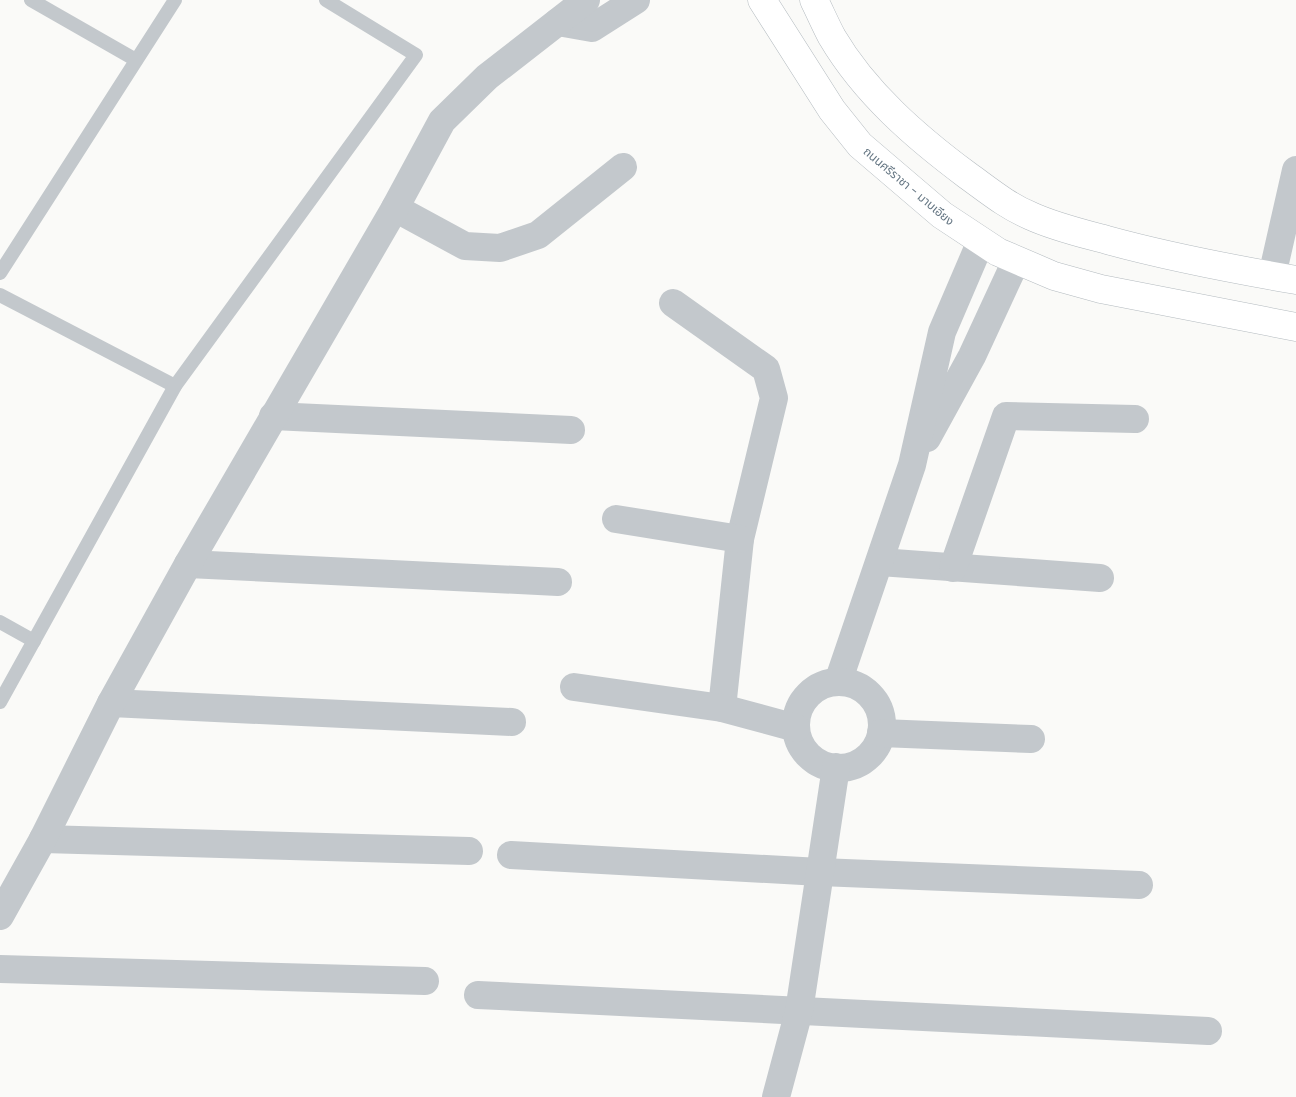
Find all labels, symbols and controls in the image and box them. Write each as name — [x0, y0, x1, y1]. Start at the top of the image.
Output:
street label: ถนนศรีราชา - มาบเอียง — [860, 143, 958, 229]

